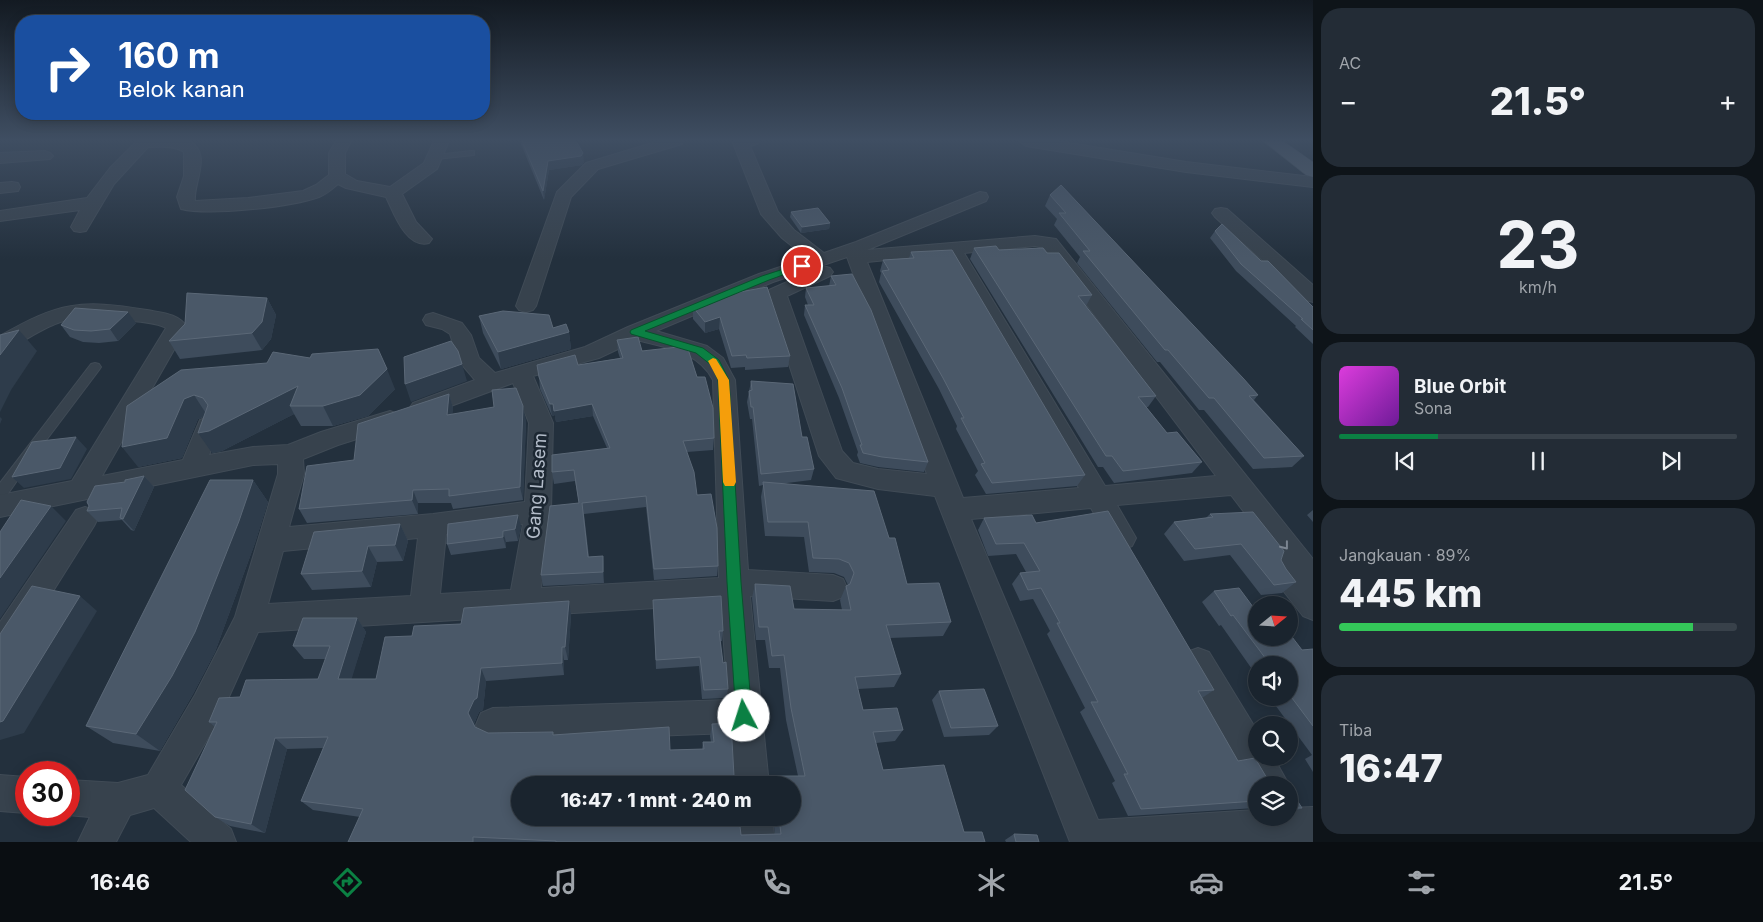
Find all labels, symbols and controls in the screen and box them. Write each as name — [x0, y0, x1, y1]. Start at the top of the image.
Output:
text: 160 m — [118, 34, 220, 76]
icon: right — [35, 35, 100, 100]
text: AC — [1339, 53, 1361, 73]
text: Belok kanan — [118, 76, 245, 102]
text: 21.5° — [1490, 78, 1586, 124]
text: − — [1339, 84, 1358, 118]
text: + — [1718, 84, 1737, 118]
text: 23 — [1497, 205, 1579, 284]
pin — [781, 245, 823, 287]
icon: arrive — [788, 252, 816, 280]
text: km/h — [1519, 277, 1557, 297]
text: Blue Orbit — [1414, 375, 1506, 398]
text: Sona — [1414, 398, 1452, 418]
street label: Gang Lasem — [522, 432, 551, 540]
icon: previous — [1391, 447, 1419, 475]
icon: pause — [1524, 447, 1552, 475]
icon: next — [1657, 447, 1685, 475]
one-way arrow — [1280, 540, 1288, 549]
text: Jangkauan · 89% — [1339, 545, 1471, 565]
text: 445 km — [1339, 570, 1482, 616]
north arrow — [1248, 596, 1298, 646]
map controls — [1248, 596, 1298, 826]
button: sound — [1248, 656, 1298, 706]
position arrow — [717, 689, 769, 741]
button: search — [1248, 716, 1298, 766]
text: Tiba — [1339, 720, 1372, 740]
text: 16:47 — [1339, 745, 1443, 791]
speed limit sign: 30 — [15, 761, 80, 826]
button: layers — [1248, 776, 1298, 826]
text: 16:47 · 1 mnt · 240 m — [560, 789, 752, 812]
icon: directions — [330, 865, 365, 900]
icon: music — [545, 865, 580, 900]
icon: phone — [759, 865, 794, 900]
icon: climate — [974, 865, 1009, 900]
icon: car — [1189, 865, 1224, 900]
icon: filters — [1404, 865, 1439, 900]
text: 16:46 — [90, 869, 150, 895]
text: 21.5° — [1618, 869, 1673, 895]

